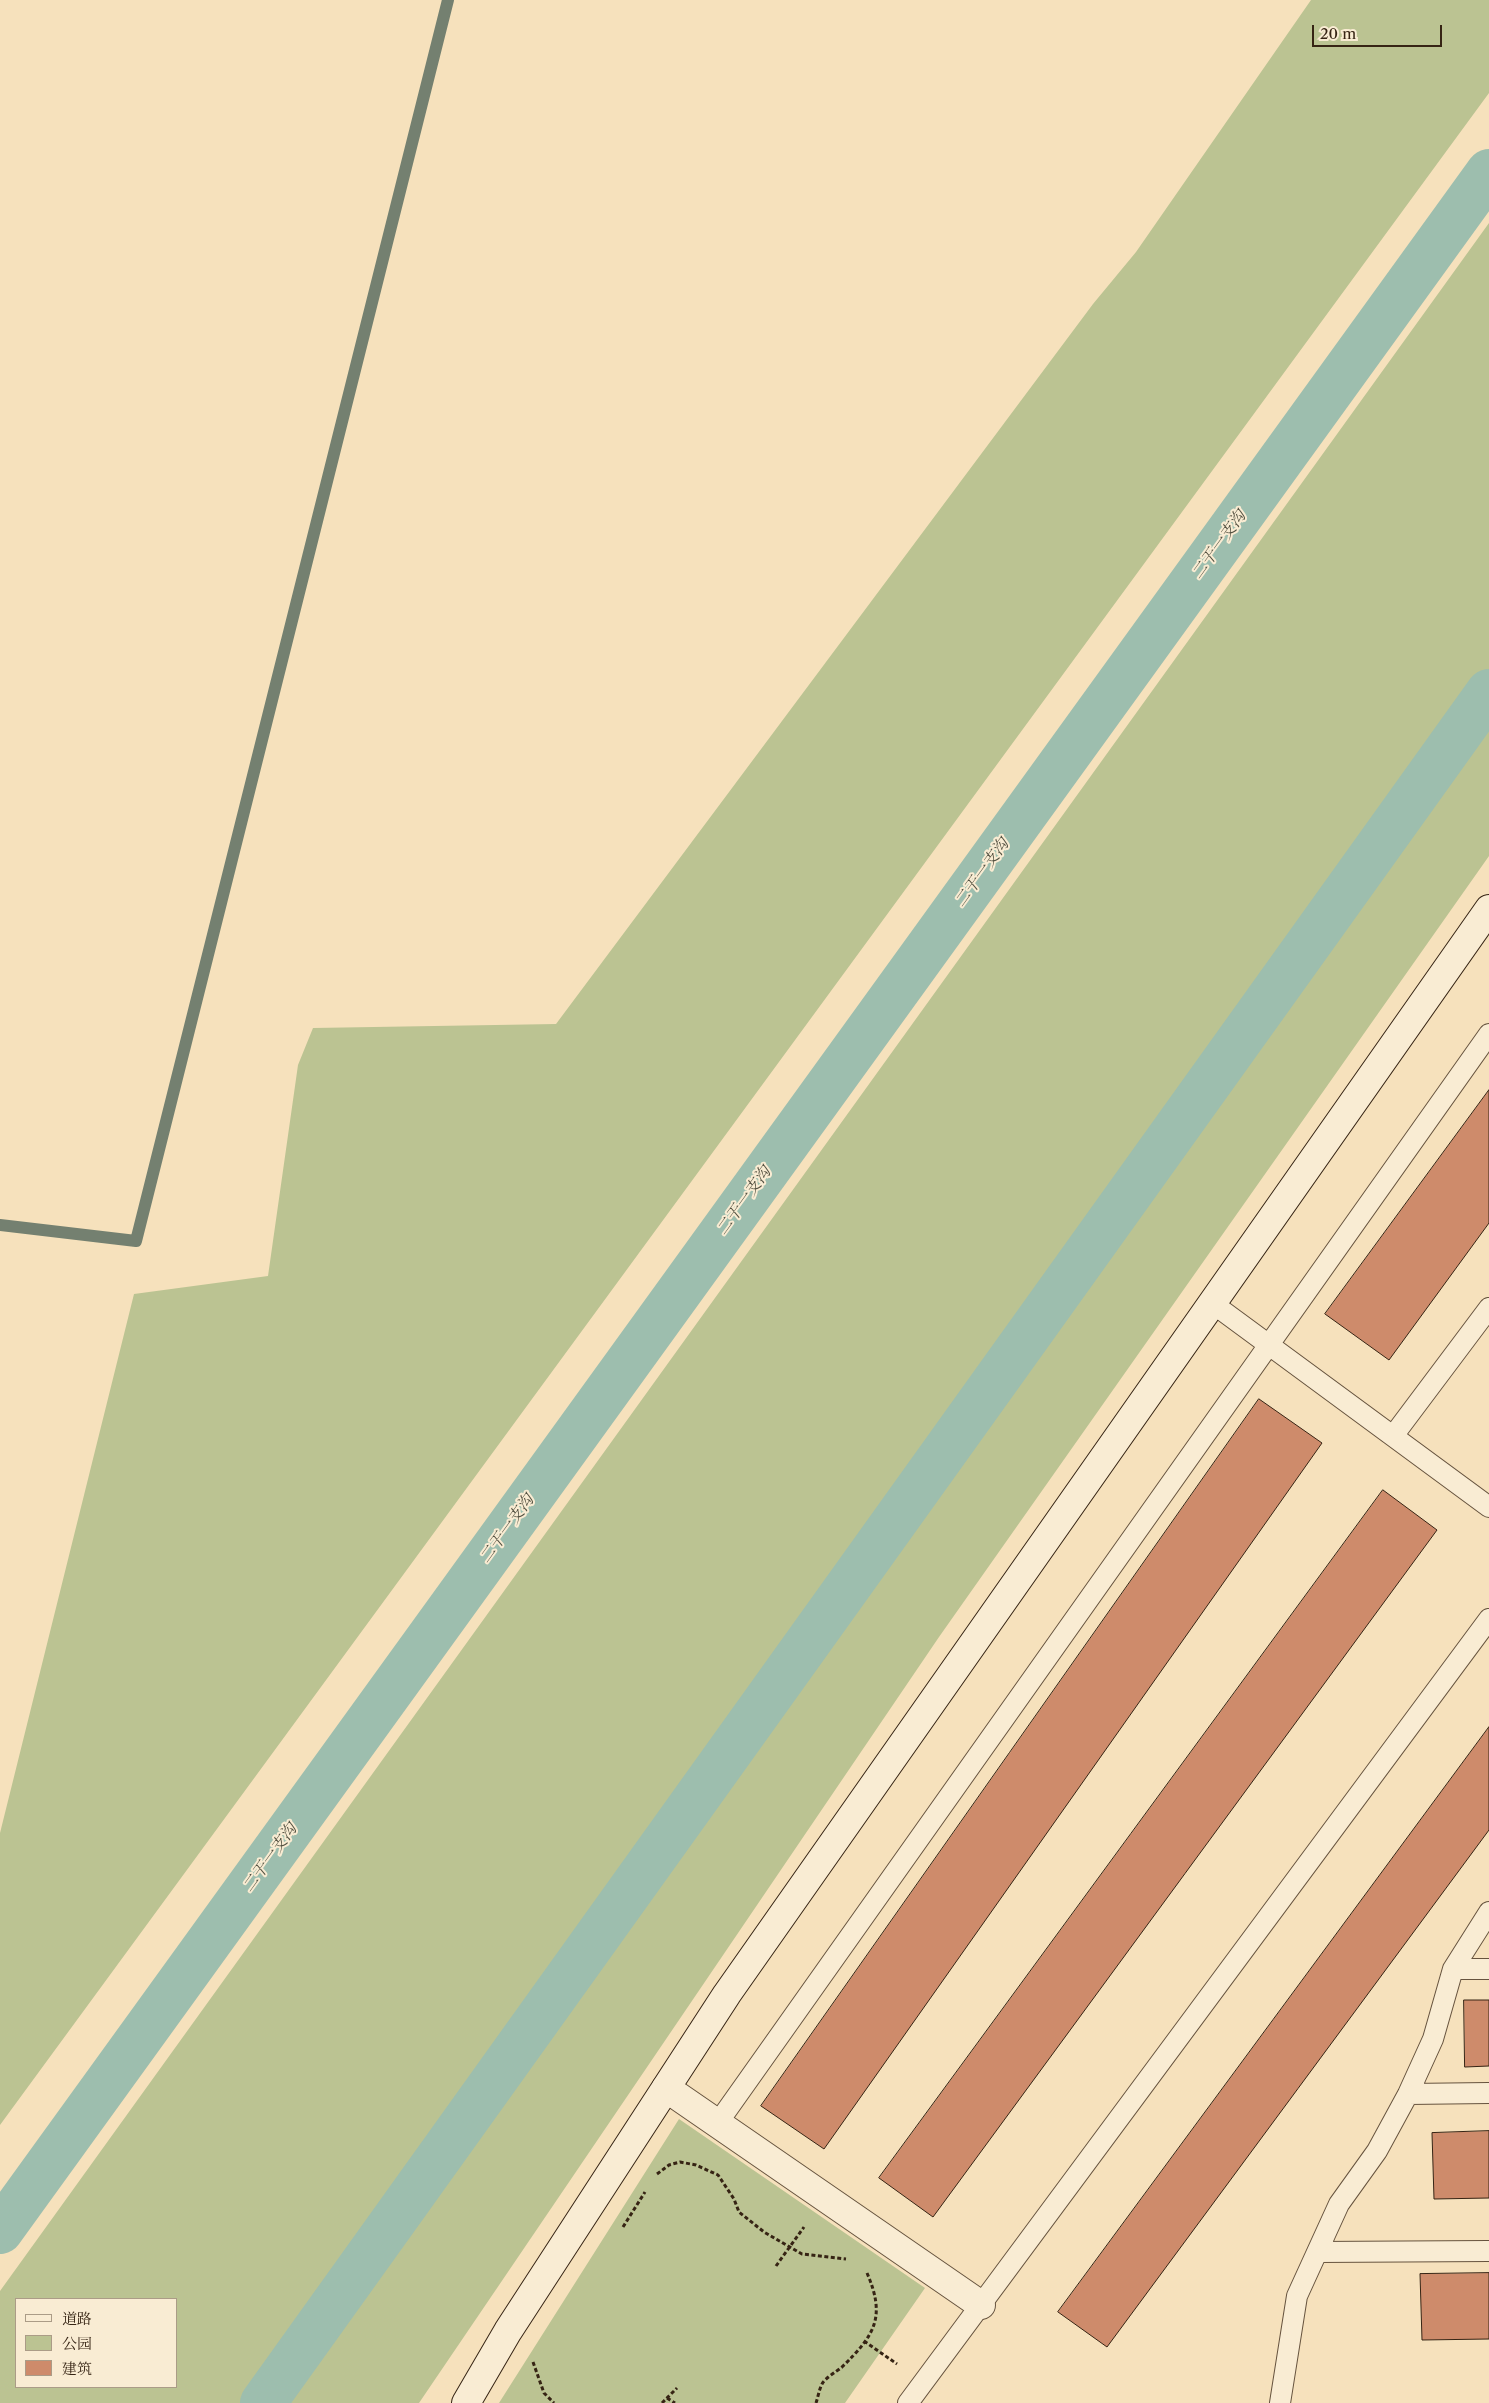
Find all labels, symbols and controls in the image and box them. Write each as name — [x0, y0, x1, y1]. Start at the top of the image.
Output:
scale bar — [1314, 15, 1444, 47]
text: 20 m — [1320, 24, 1356, 43]
water label: 二干一支沟 — [1188, 507, 1250, 583]
water label: 二干一支沟 — [951, 835, 1013, 911]
water label: 二干一支沟 — [713, 1163, 775, 1239]
water label: 二干一支沟 — [476, 1491, 538, 1567]
water label: 二干一支沟 — [239, 1820, 301, 1896]
legend — [15, 2298, 178, 2388]
text: 道路 — [62, 2309, 92, 2328]
text: 公园 — [62, 2334, 92, 2353]
text: 建筑 — [62, 2359, 92, 2378]

